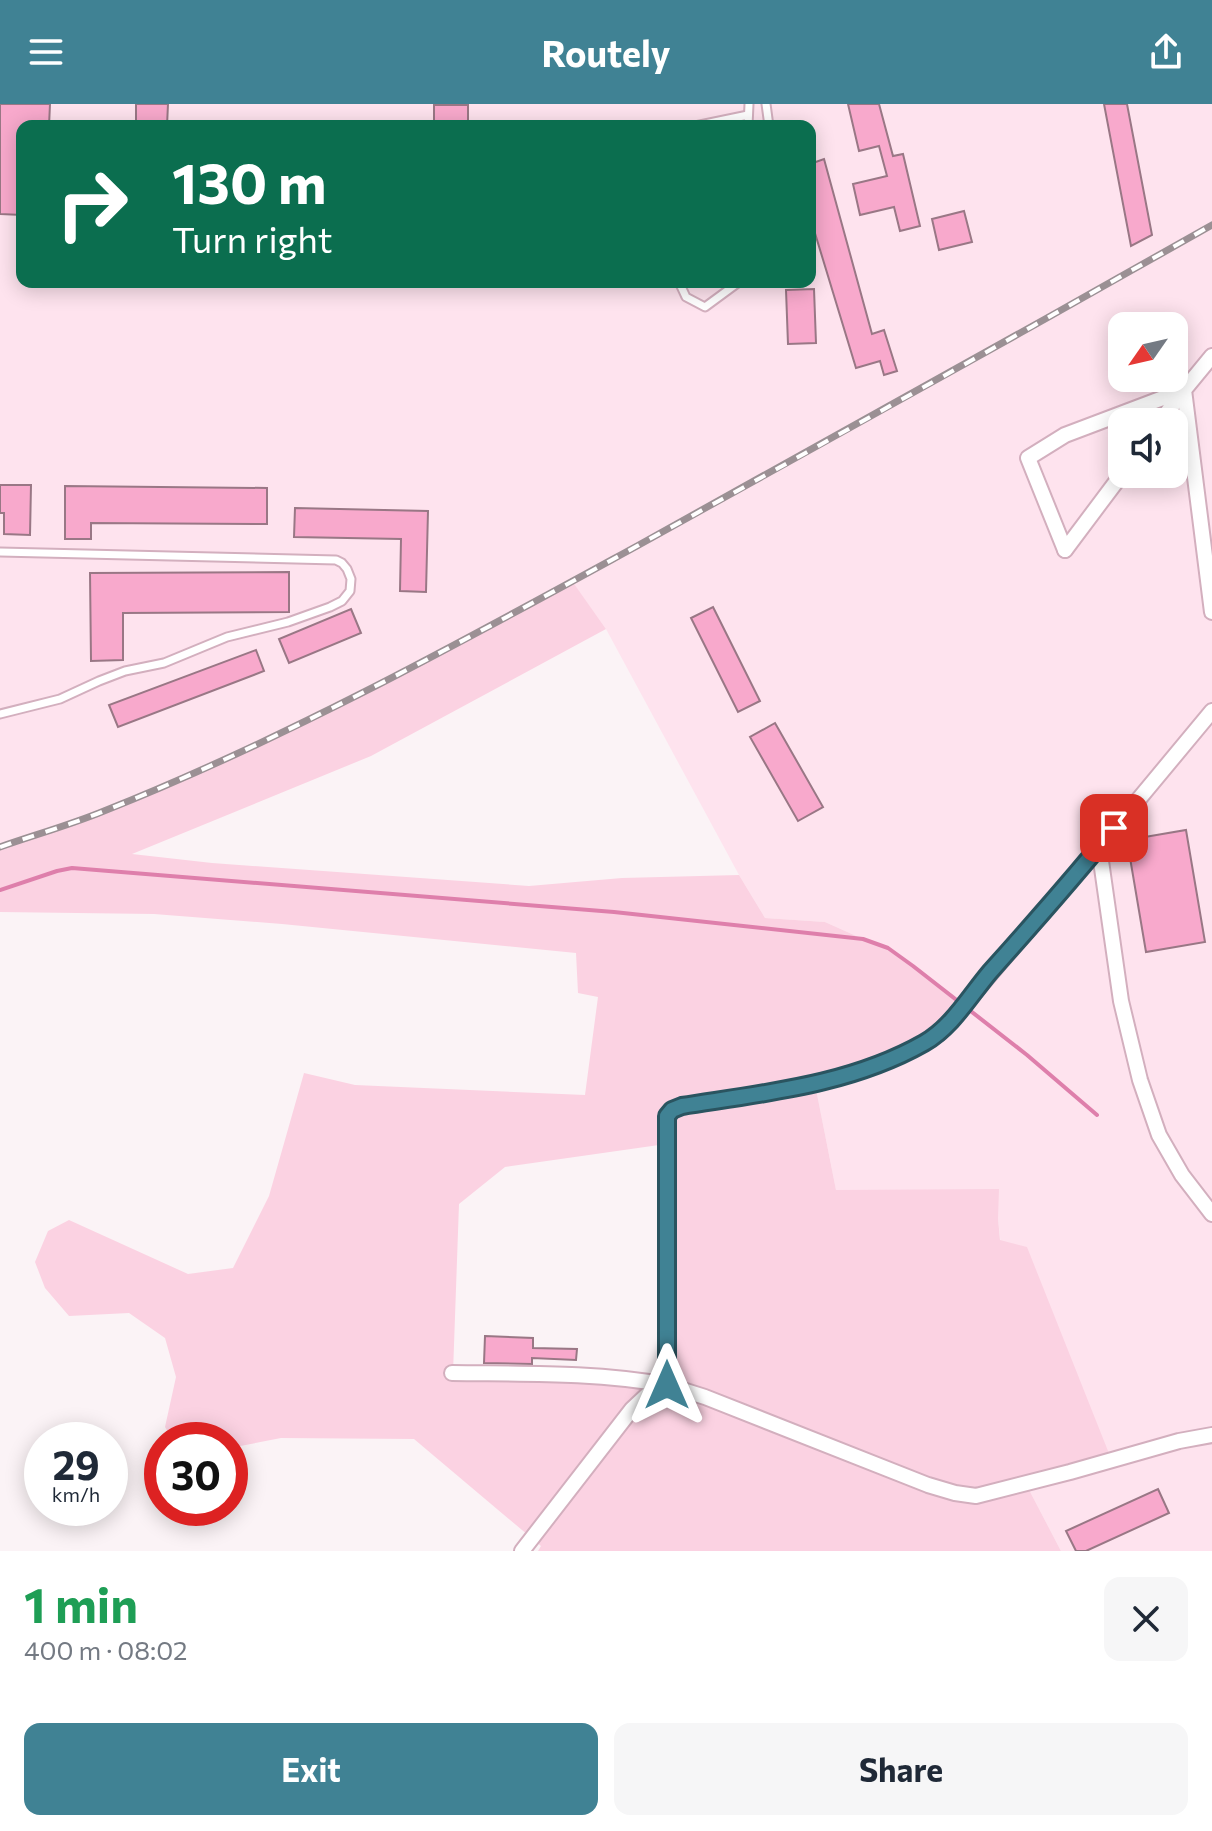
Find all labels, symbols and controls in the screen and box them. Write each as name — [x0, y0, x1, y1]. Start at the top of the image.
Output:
icon: menu — [24, 30, 68, 74]
text: Routely — [541, 30, 671, 74]
icon: share — [1144, 30, 1188, 74]
text: 130 m — [172, 147, 327, 216]
icon: right — [40, 152, 144, 256]
text: Turn right — [172, 216, 333, 260]
north arrow — [1108, 312, 1188, 392]
map controls — [1108, 312, 1188, 488]
button: sound — [1108, 408, 1188, 488]
pin — [1080, 794, 1148, 862]
icon: arrive — [1092, 806, 1136, 850]
position arrow — [625, 1343, 709, 1427]
speed limit sign: 30 — [144, 1422, 248, 1526]
text: 29 — [52, 1439, 100, 1488]
text: km/h — [52, 1482, 100, 1506]
text: 1 min — [24, 1574, 138, 1633]
button: close — [1104, 1577, 1188, 1661]
text: 400 m · 08:02 — [24, 1634, 187, 1665]
button: Exit — [24, 1723, 598, 1815]
button: Share — [614, 1723, 1188, 1815]

